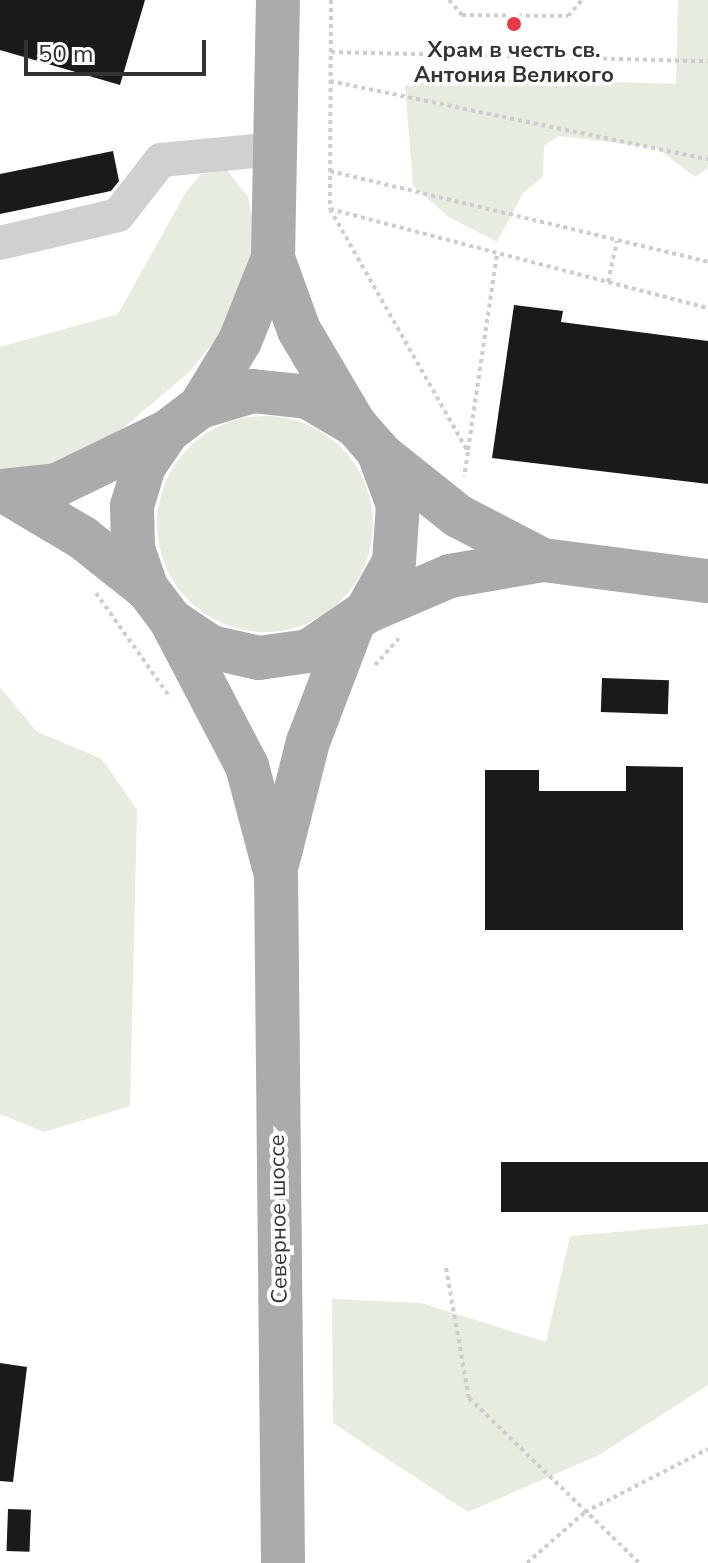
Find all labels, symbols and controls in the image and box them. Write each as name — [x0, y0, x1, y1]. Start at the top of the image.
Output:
marker: Храм в честь св. Антония Великого — [505, 15, 523, 33]
scale bar — [28, 24, 210, 74]
place label: Храм в честь св. Антония Великого — [414, 37, 614, 88]
text: 50 m — [38, 38, 94, 70]
street label: Северное шоссе — [264, 1134, 294, 1304]

